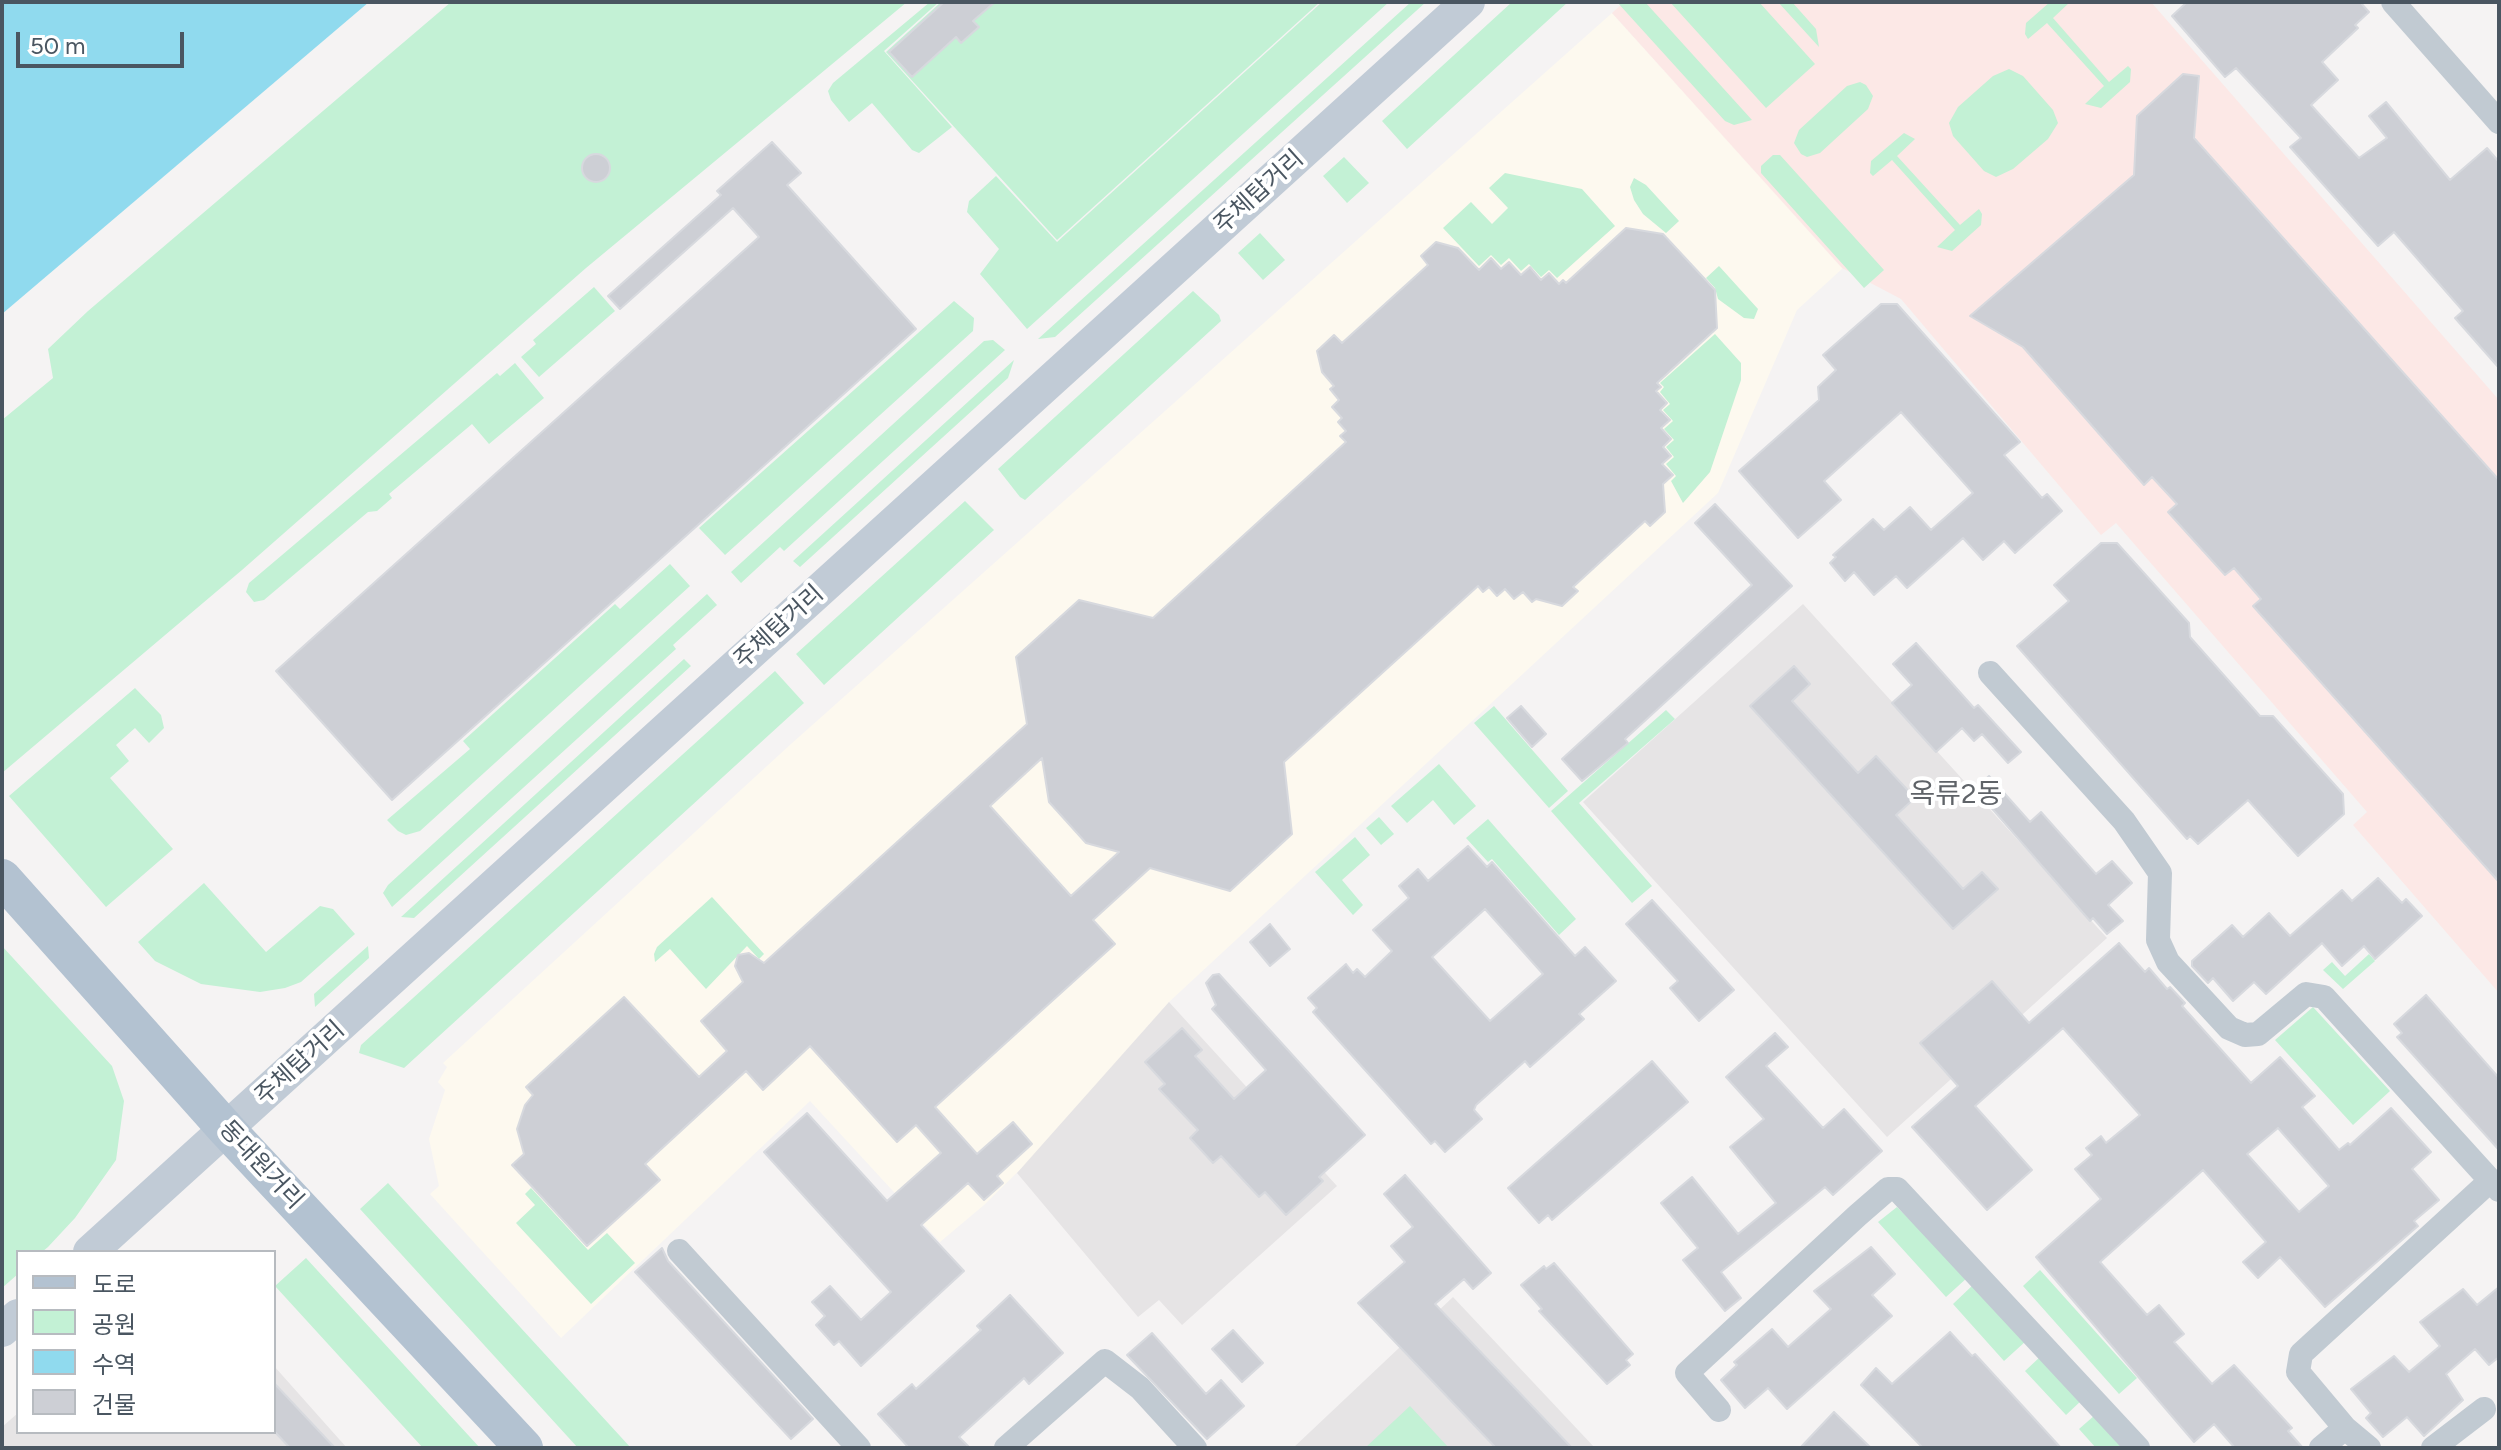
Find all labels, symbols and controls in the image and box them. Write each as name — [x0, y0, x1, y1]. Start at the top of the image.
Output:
scale bar — [20, 16, 188, 66]
text: 50 m — [30, 31, 86, 60]
street label: 주체탑거리 — [1208, 144, 1310, 240]
street label: 주체탑거리 — [728, 579, 830, 675]
district label: 옥류2동 — [1910, 778, 2002, 812]
street label: 주체탑거리 — [249, 1015, 351, 1111]
street label: 동대원거리 — [213, 1115, 309, 1215]
legend — [16, 1250, 276, 1434]
text: 도로 — [92, 1270, 136, 1299]
text: 공원 — [92, 1310, 136, 1339]
text: 수역 — [92, 1350, 136, 1379]
text: 건물 — [92, 1390, 136, 1419]

